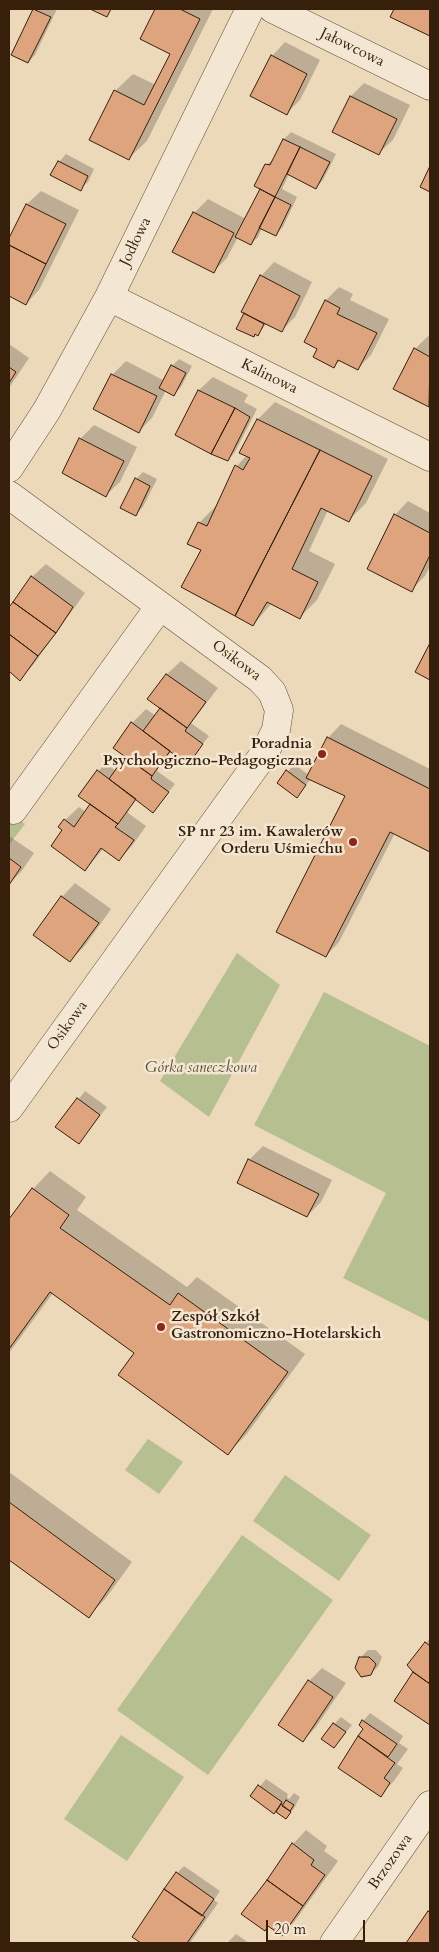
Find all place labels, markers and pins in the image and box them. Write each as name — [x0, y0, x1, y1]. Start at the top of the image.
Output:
place label: Poradnia Psychologiczno-Pedagogiczna — [103, 736, 312, 771]
marker: Poradnia Psychologiczno-Pedagogiczna — [316, 748, 328, 760]
place label: SP nr 23 im. Kawalerów Orderu Uśmiechu — [178, 824, 343, 859]
marker: SP nr 23 im. Kawalerów Orderu Uśmiechu — [347, 836, 359, 848]
place label: Zespół Szkół Gastronomiczno-Hotelarskich — [171, 1309, 381, 1344]
marker: Zespół Szkół Gastronomiczno-Hotelarskich — [155, 1321, 167, 1333]

